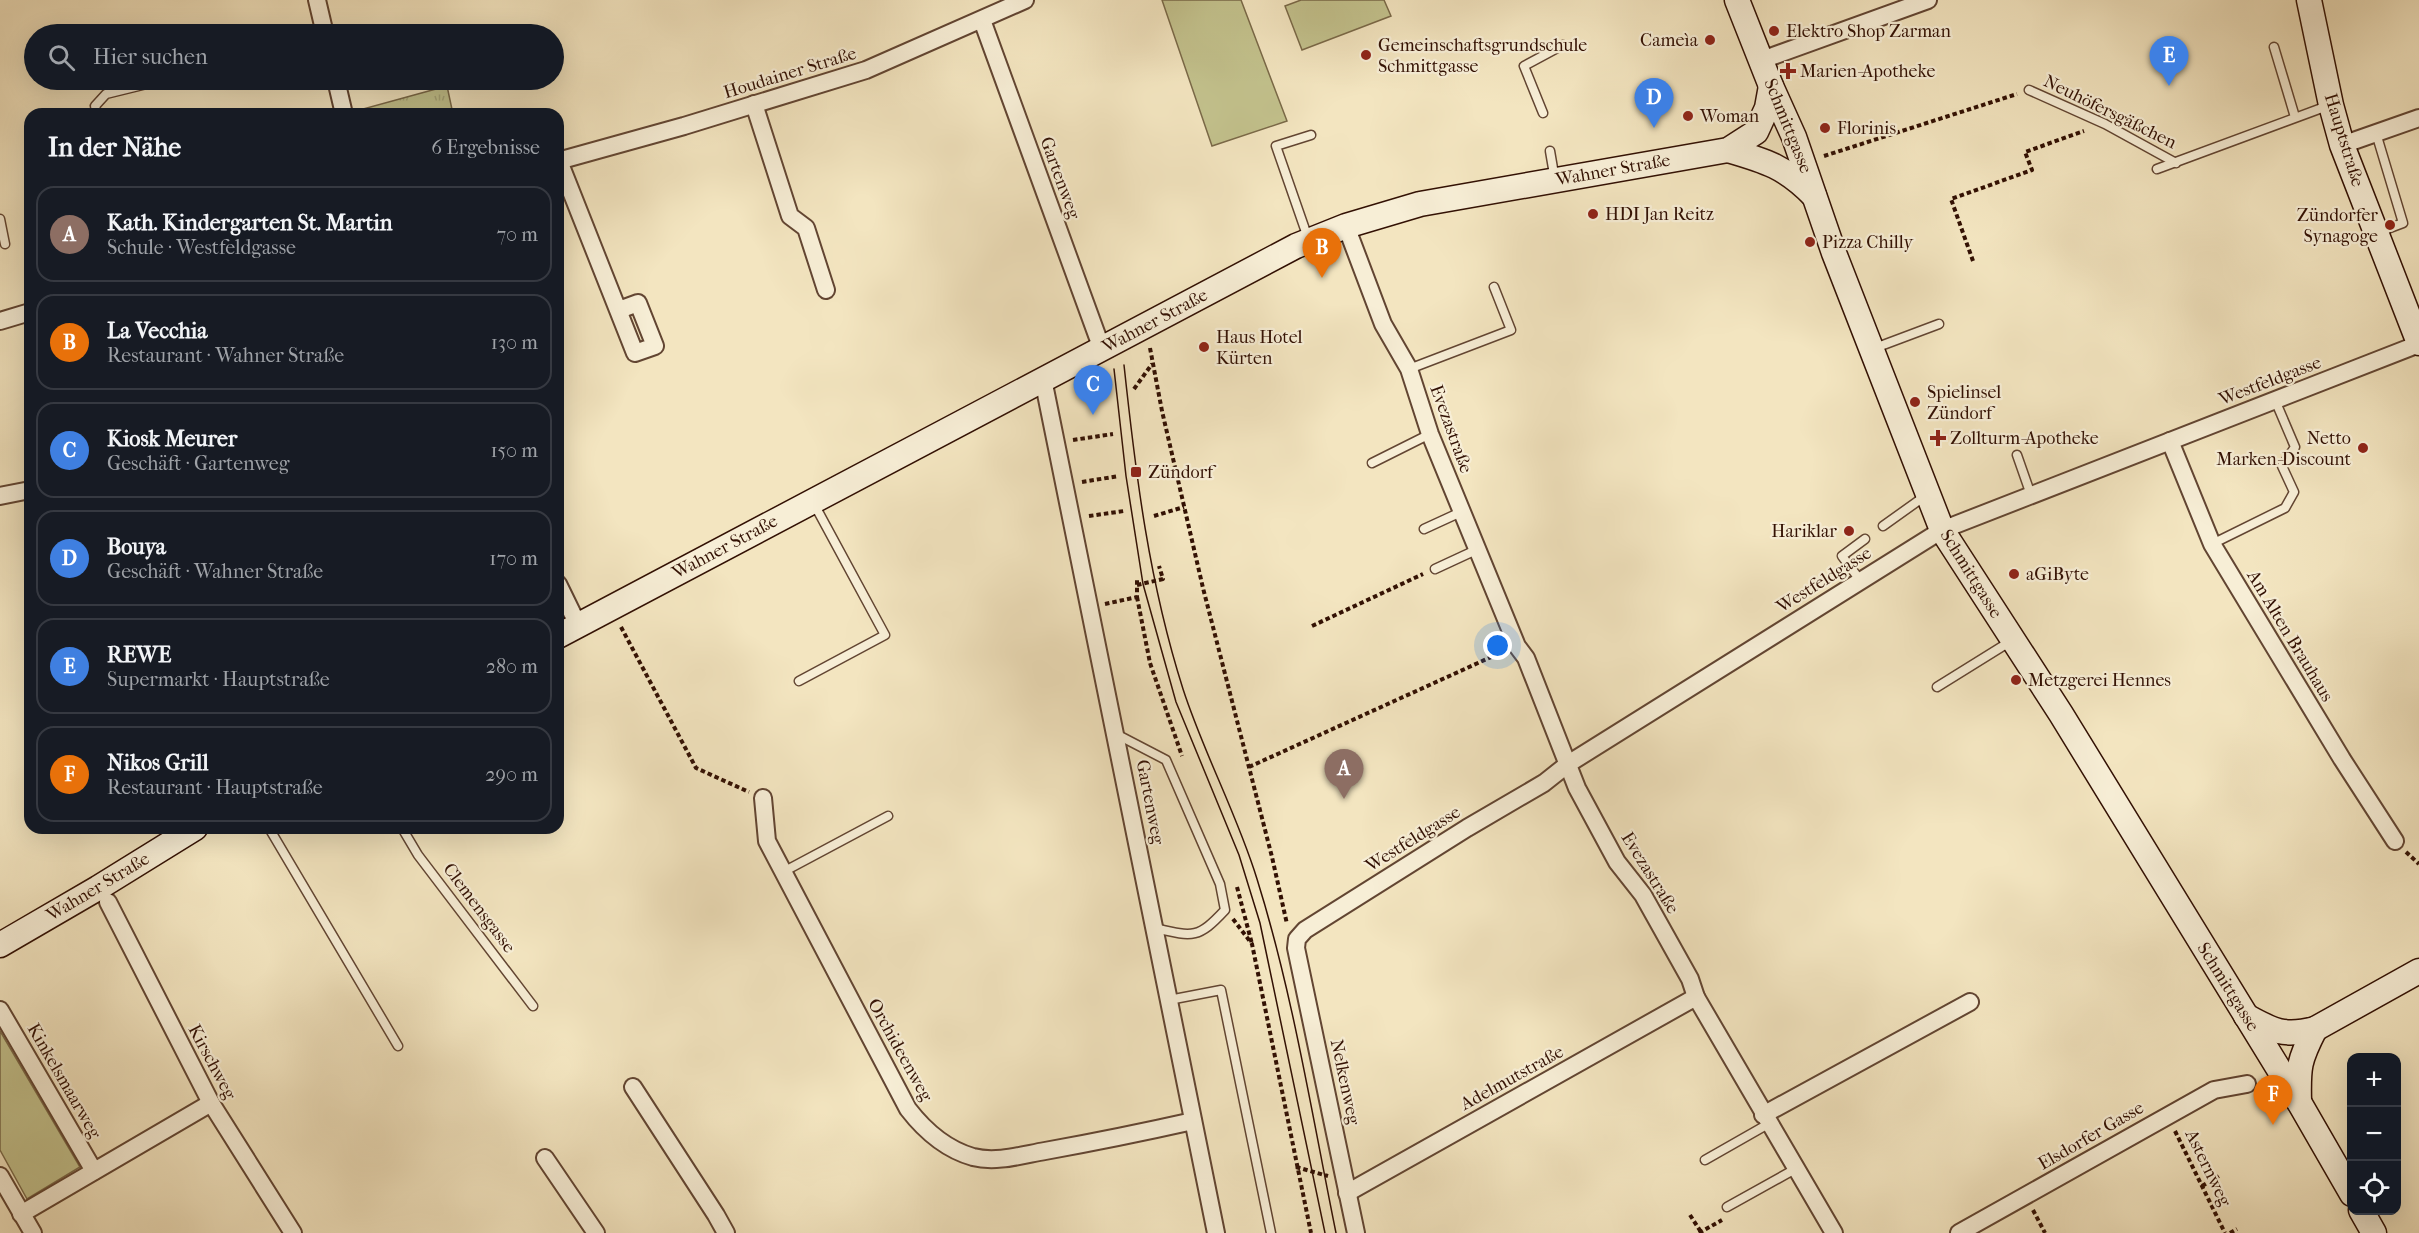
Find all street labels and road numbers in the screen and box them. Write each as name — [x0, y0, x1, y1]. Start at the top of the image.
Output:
street label: Houdainer Straße — [721, 43, 859, 103]
street label: Neuhöfersgäßchen — [2040, 71, 2180, 154]
street label: Schmittgasse — [1759, 76, 1817, 177]
street label: Hauptstraße — [2320, 91, 2368, 189]
street label: Gartenweg — [1035, 134, 1085, 222]
street label: Wahner Straße — [1553, 150, 1672, 191]
street label: Wahner Straße — [1098, 284, 1211, 358]
street label: Westfeldgasse — [2215, 352, 2324, 410]
street label: Evezastraße — [1425, 382, 1477, 476]
street label: Wahner Straße — [668, 510, 781, 584]
street label: Schmittgasse — [1935, 526, 2007, 622]
street label: Westfeldgasse — [1772, 543, 1875, 618]
street label: Am Alten Brauhaus — [2242, 566, 2338, 706]
street label: Gartenweg — [1132, 758, 1169, 846]
street label: Westfeldgasse — [1361, 802, 1464, 877]
street label: Evezastraße — [1617, 828, 1683, 918]
street label: Wahner Straße — [42, 848, 153, 926]
street label: Clemensgasse — [438, 859, 520, 957]
street label: Schmittgasse — [2192, 939, 2264, 1035]
street label: Orchideenweg — [863, 995, 937, 1105]
street label: Kinkelsmaarweg — [23, 1020, 106, 1143]
street label: Kirschweg — [184, 1021, 241, 1103]
street label: Nelkenweg — [1326, 1037, 1364, 1127]
street label: Adelmutstraße — [1456, 1041, 1567, 1115]
street label: Elsdorfer Gasse — [2034, 1097, 2148, 1175]
street label: Asternweg — [2180, 1125, 2236, 1210]

